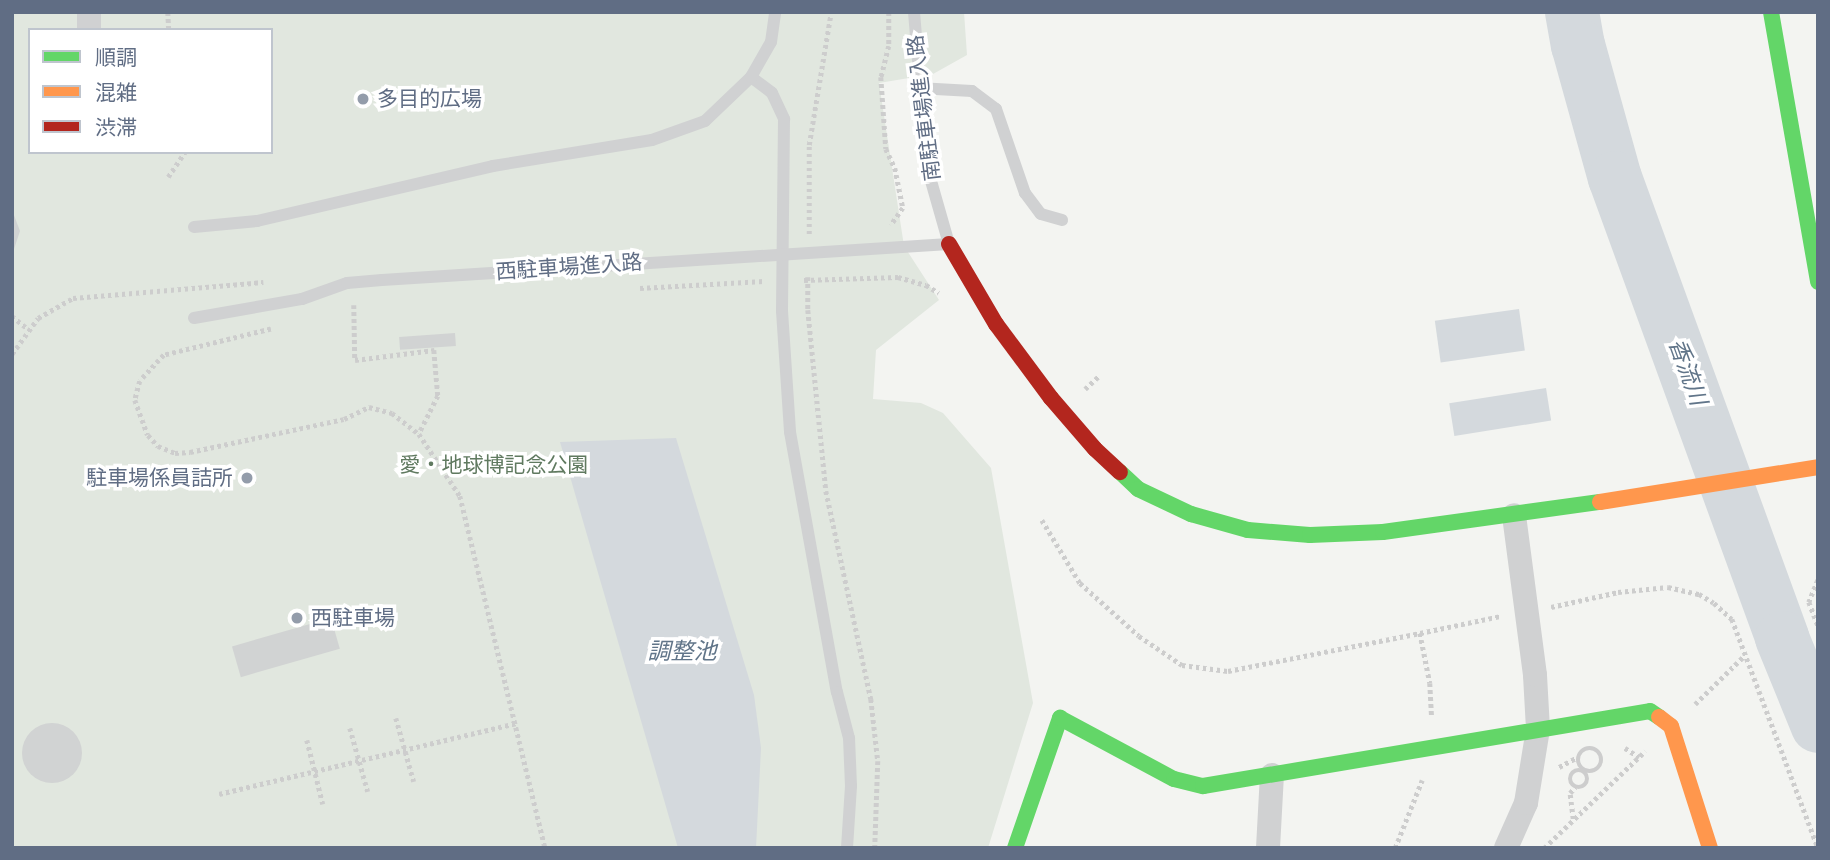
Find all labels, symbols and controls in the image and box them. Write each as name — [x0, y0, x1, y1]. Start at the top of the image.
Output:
legend — [28, 28, 273, 154]
street label: 南駐車場進入路 — [903, 34, 945, 182]
text: 順調 — [95, 44, 137, 72]
text: 混雑 — [95, 79, 137, 107]
place label: 多目的広場 — [377, 86, 482, 112]
marker: 多目的広場 — [355, 91, 371, 107]
text: 渋滞 — [95, 114, 137, 142]
street label: 西駐車場進入路 — [495, 249, 643, 285]
water label: 香流川 — [1662, 335, 1712, 409]
park label: 愛・地球博記念公園 — [400, 452, 588, 478]
place label: 駐車場係員詰所 — [86, 465, 233, 491]
marker: 駐車場係員詰所 — [239, 470, 255, 486]
place label: 西駐車場 — [311, 605, 395, 631]
marker: 西駐車場 — [289, 610, 305, 626]
water label: 調整池 — [648, 638, 716, 666]

